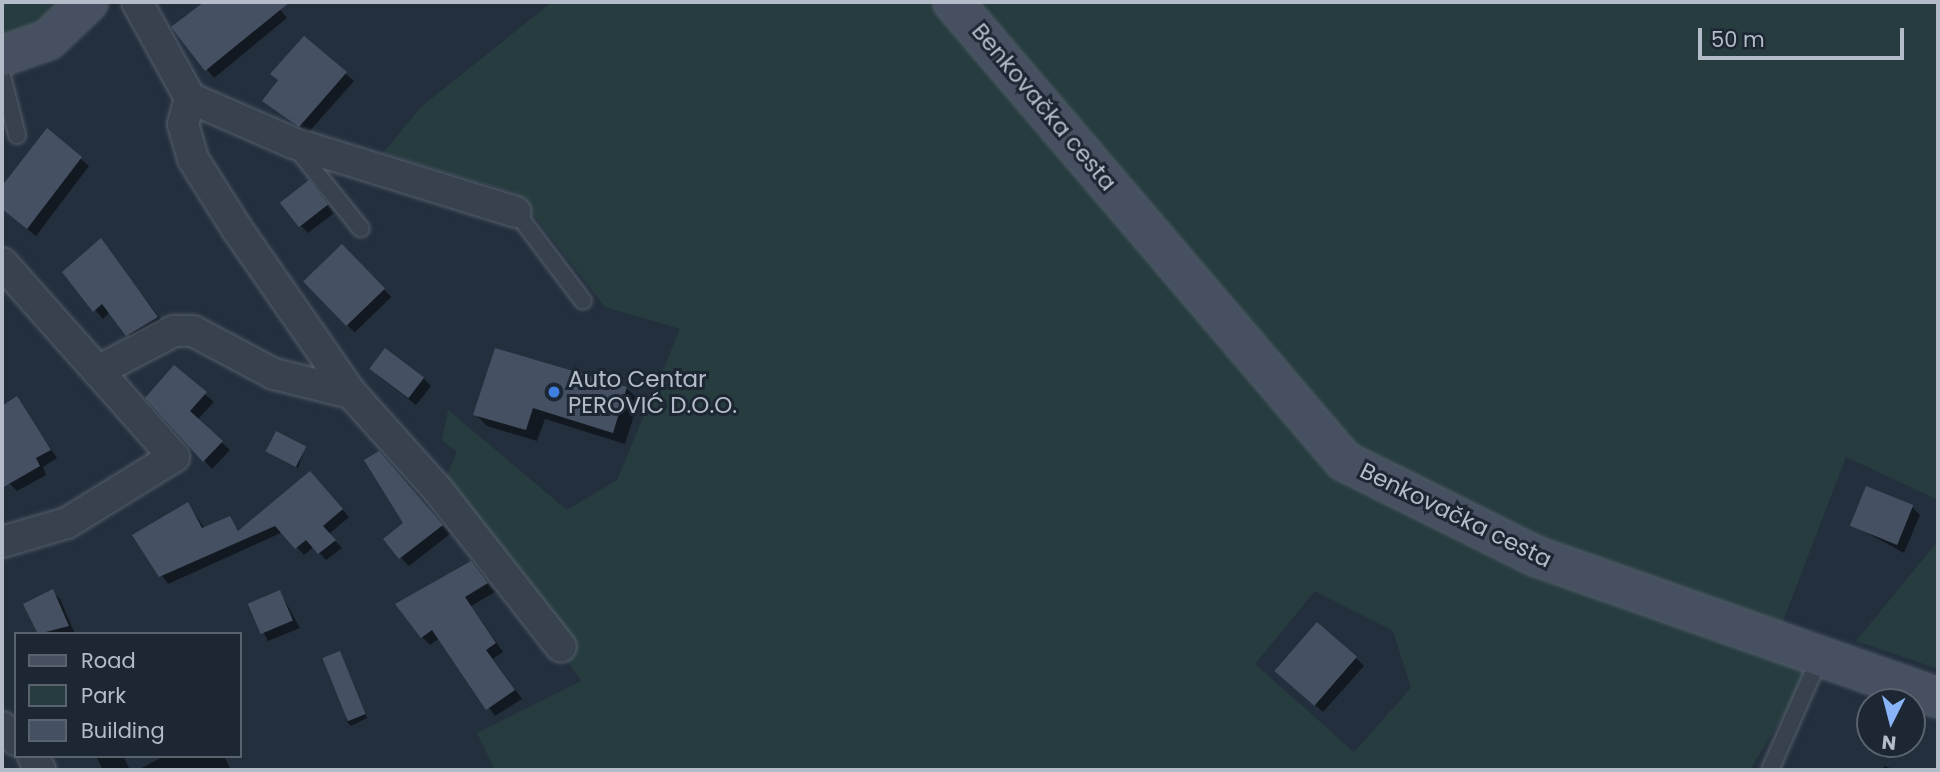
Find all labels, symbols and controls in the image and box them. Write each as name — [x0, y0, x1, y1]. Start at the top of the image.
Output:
scale bar — [1702, 14, 1909, 58]
street label: Benkovačka cesta — [966, 18, 1122, 196]
text: 50 m — [1711, 25, 1765, 54]
place label: Auto Centar PEROVIĆ D.O.O. — [568, 365, 737, 419]
marker: Auto Centar PEROVIĆ D.O.O. — [546, 384, 562, 400]
street label: Benkovačka cesta — [1356, 457, 1556, 573]
legend — [14, 632, 242, 758]
text: Road — [81, 646, 136, 675]
text: Park — [81, 681, 126, 710]
north arrow — [1856, 688, 1926, 758]
text: Building — [81, 716, 165, 745]
text: N — [1880, 728, 1897, 757]

